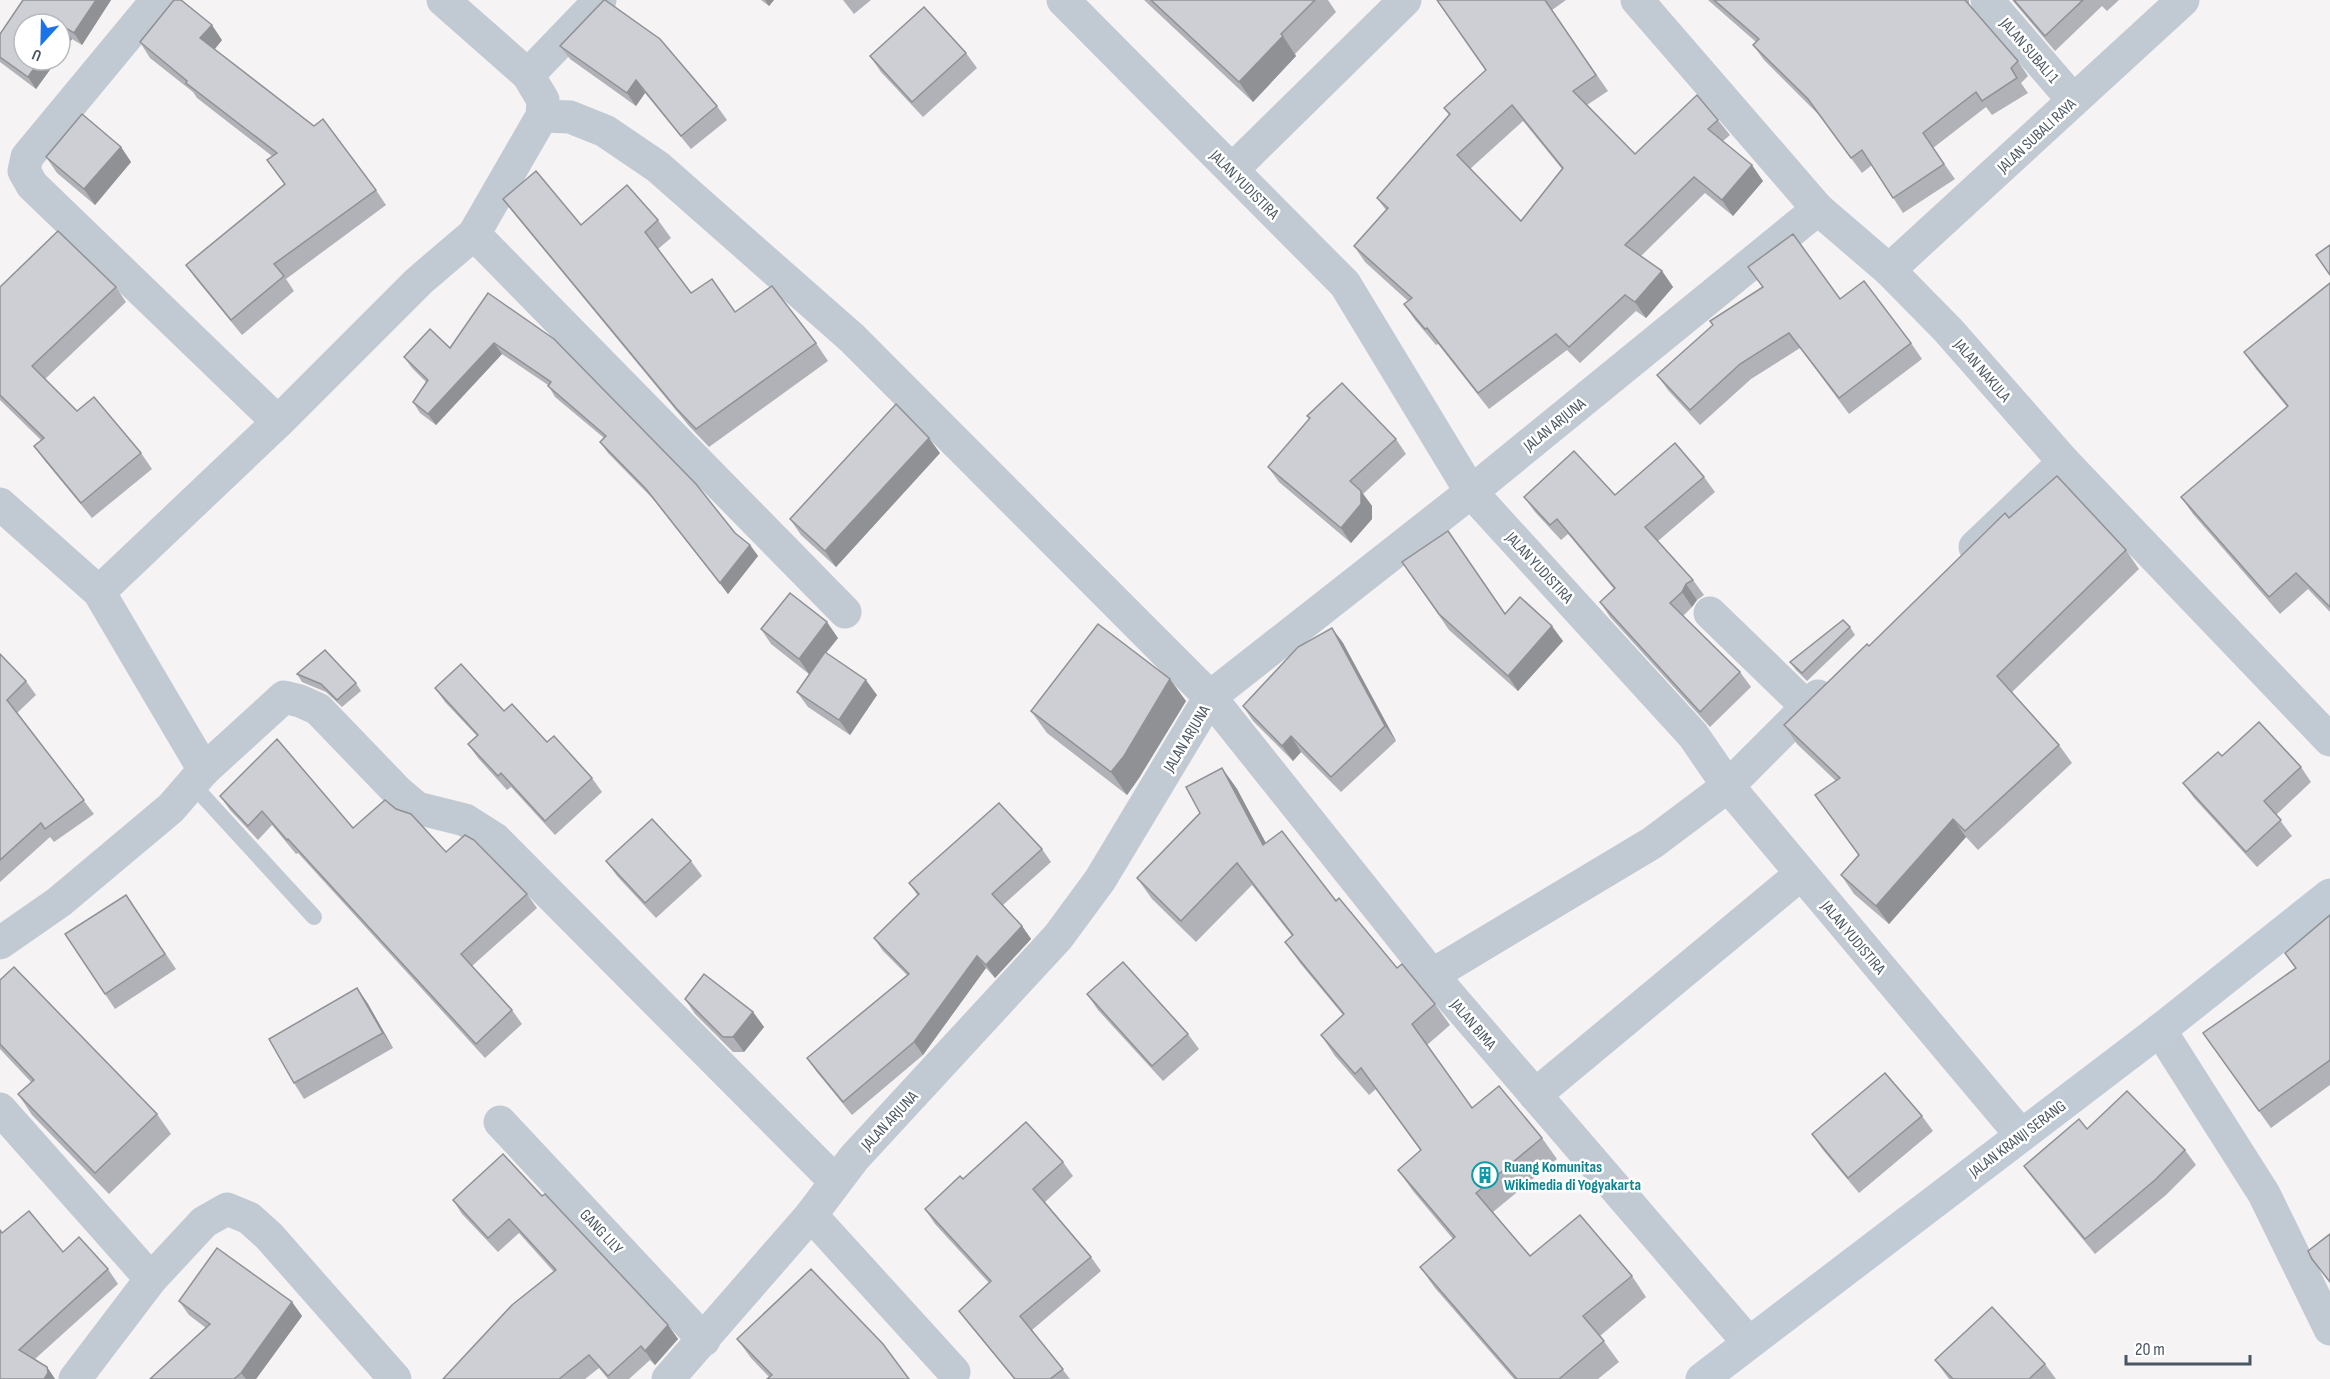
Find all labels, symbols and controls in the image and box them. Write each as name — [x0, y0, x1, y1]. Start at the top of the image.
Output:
north arrow — [12, 12, 72, 72]
street label: JALAN SUBALI 1 — [1995, 14, 2062, 88]
text: U — [30, 44, 44, 65]
street label: JALAN SUBALI RAYA — [1993, 95, 2080, 178]
street label: JALAN YUDISTIRA — [1205, 146, 1283, 224]
street label: JALAN NAKULA — [1949, 335, 2014, 406]
street label: JALAN ARJUNA — [1519, 394, 1590, 457]
street label: JALAN YUDISTIRA — [1501, 528, 1577, 608]
street label: JALAN ARJUNA — [1160, 702, 1215, 776]
street label: JALAN YUDISTIRA — [1816, 897, 1889, 979]
street label: JALAN BIMA — [1445, 995, 1500, 1054]
street label: JALAN ARJUNA — [857, 1087, 922, 1155]
street label: JALAN KRANJI SERANG — [1965, 1097, 2070, 1182]
place label: Ruang Komunitas Wikimedia di Yogyakarta — [1504, 1158, 1641, 1195]
building icon: Ruang Komunitas Wikimedia di Yogyakarta — [1470, 1160, 1500, 1190]
street label: GANG LILY — [575, 1206, 627, 1259]
scale bar — [2126, 1328, 2250, 1366]
text: 20 m — [2135, 1339, 2165, 1360]

